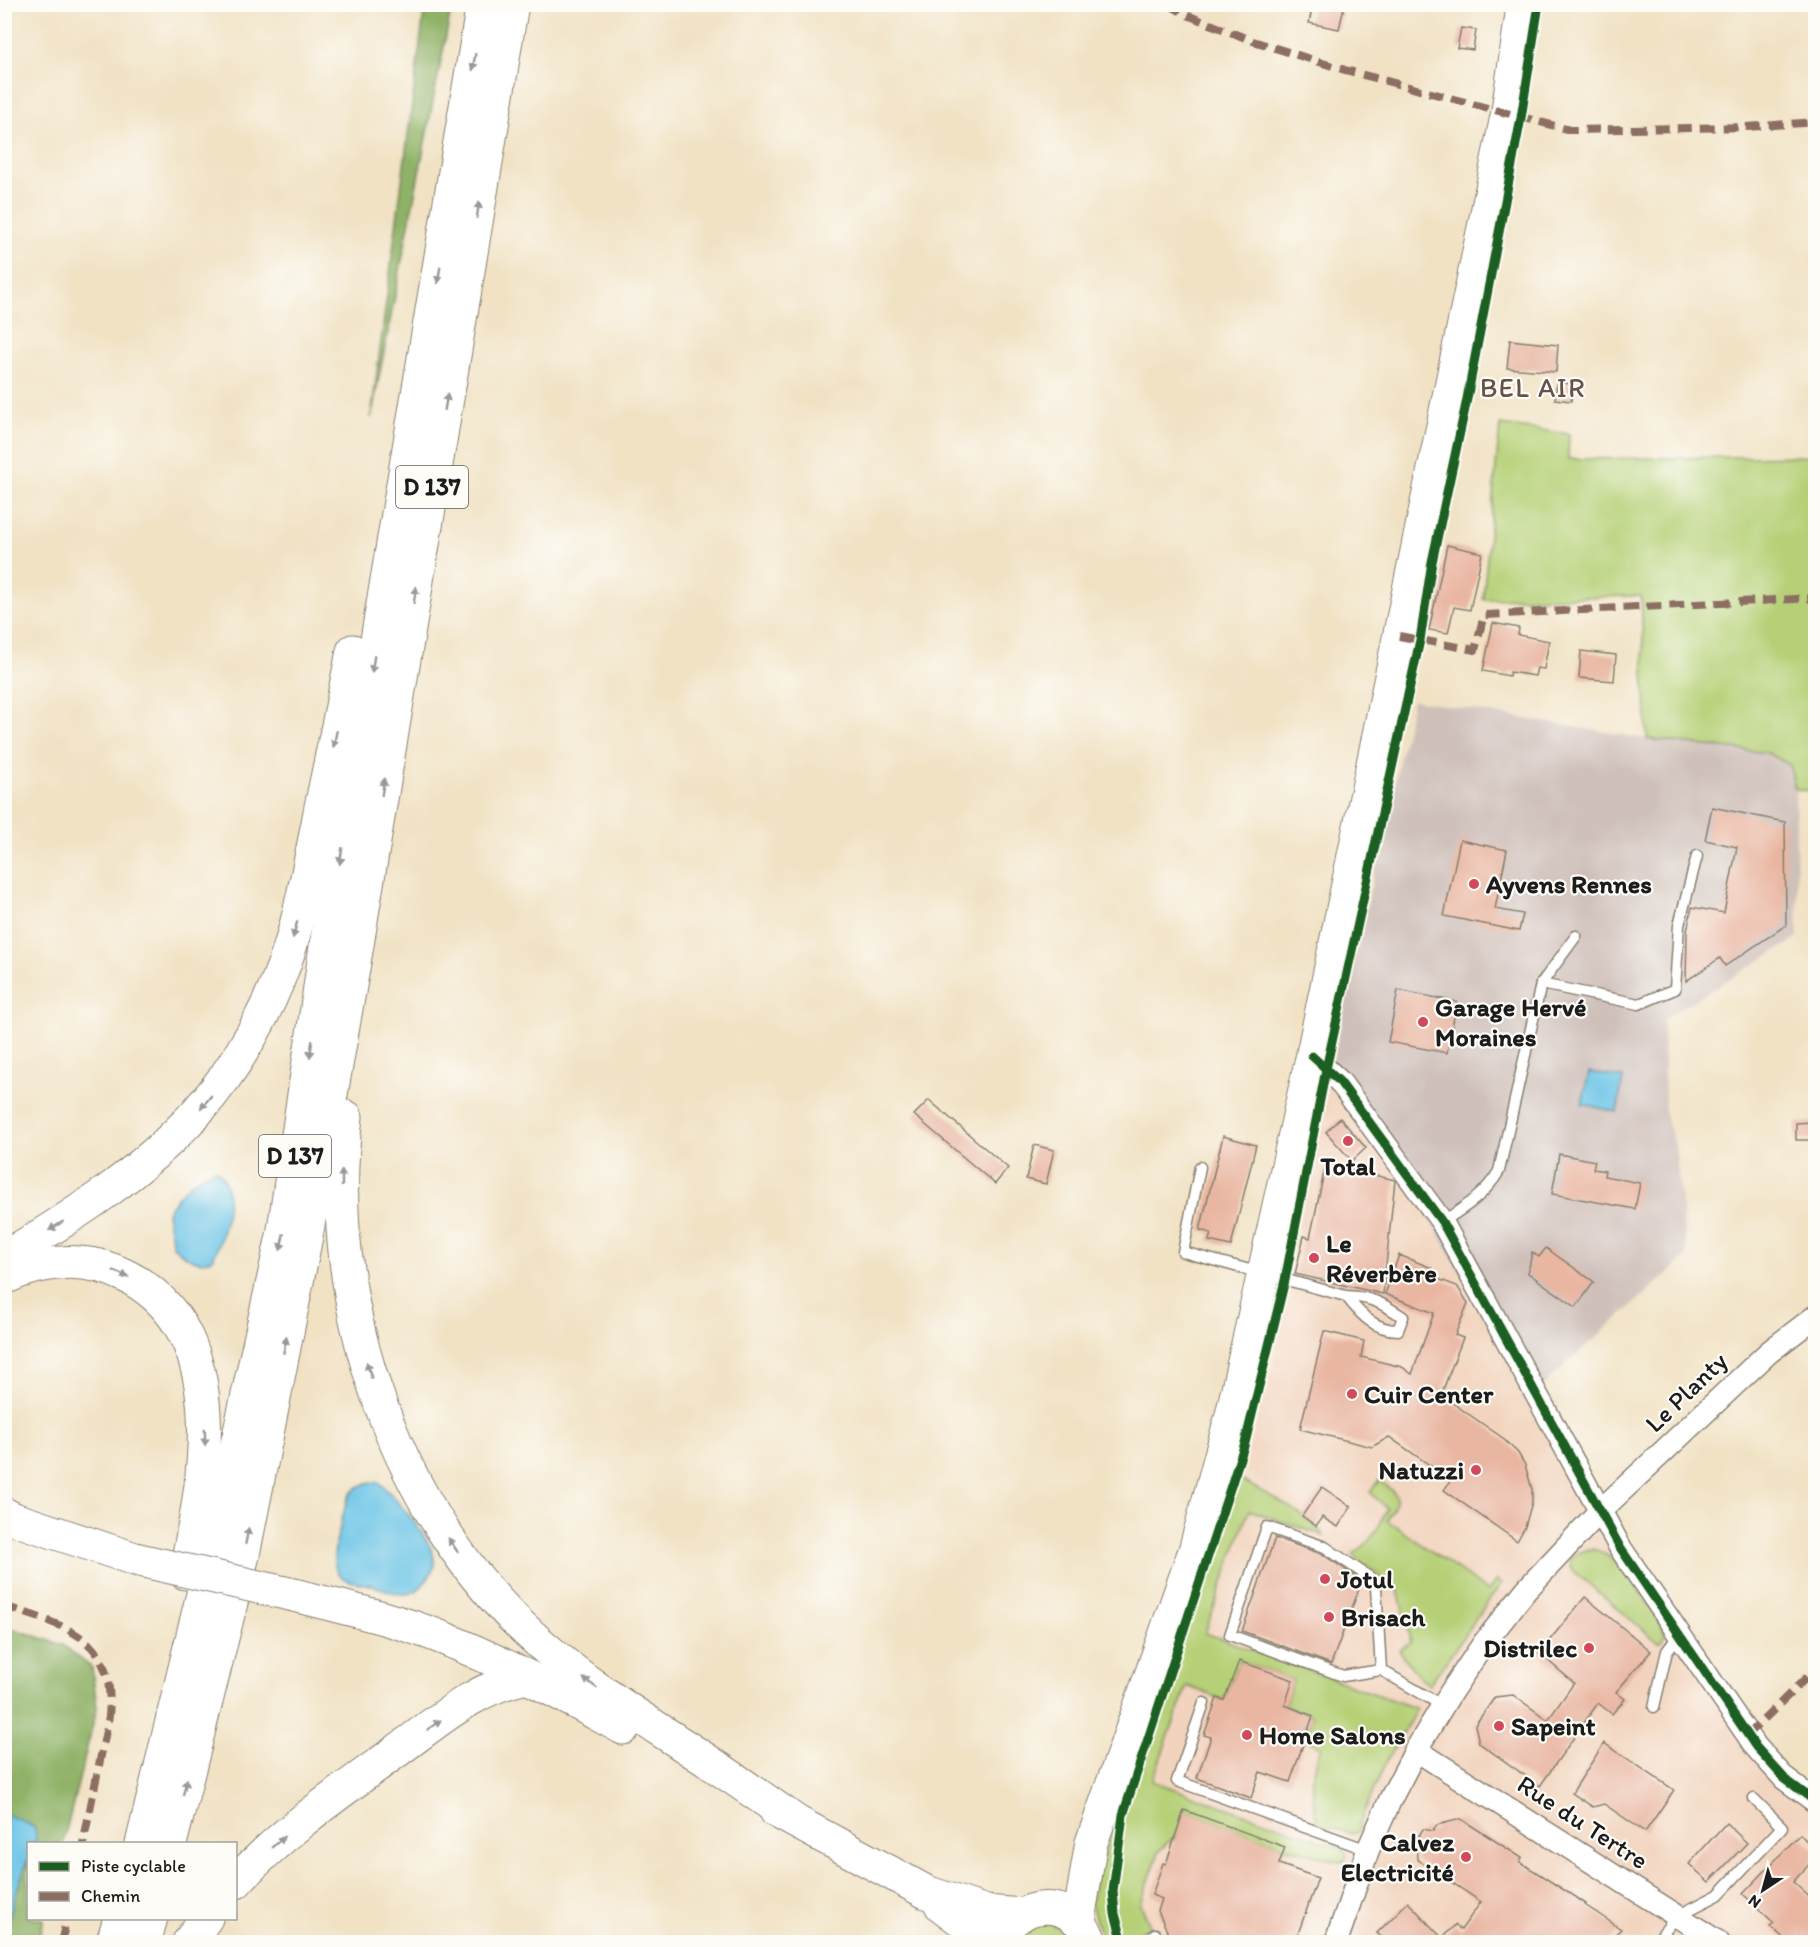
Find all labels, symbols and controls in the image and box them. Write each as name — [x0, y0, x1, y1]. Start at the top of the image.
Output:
one-way arrow — [469, 53, 478, 72]
one-way arrow — [474, 200, 483, 219]
one-way arrow — [434, 266, 443, 285]
district label: BEL AIR — [1480, 371, 1586, 404]
one-way arrow — [442, 393, 451, 412]
road number: D 137 — [396, 466, 468, 508]
one-way arrow — [410, 585, 419, 604]
one-way arrow — [368, 654, 377, 673]
one-way arrow — [330, 730, 339, 749]
one-way arrow — [379, 777, 388, 796]
one-way arrow — [337, 847, 346, 866]
place label: Ayvens Rennes — [1485, 868, 1652, 900]
marker: Ayvens Rennes — [1467, 877, 1481, 891]
one-way arrow — [289, 921, 299, 939]
place label: Garage Hervé Moraines — [1435, 991, 1586, 1053]
marker: Garage Hervé Moraines — [1416, 1015, 1430, 1029]
one-way arrow — [307, 1039, 316, 1058]
one-way arrow — [199, 1094, 212, 1110]
marker: Total — [1341, 1134, 1355, 1148]
road number: D 137 — [259, 1135, 331, 1177]
place label: Total — [1319, 1150, 1376, 1182]
one-way arrow — [337, 1168, 347, 1187]
one-way arrow — [48, 1220, 64, 1231]
place label: Le Réverbère — [1326, 1227, 1437, 1289]
one-way arrow — [277, 1232, 286, 1251]
marker: Le Réverbère — [1307, 1251, 1321, 1265]
one-way arrow — [113, 1269, 131, 1279]
one-way arrow — [281, 1335, 290, 1354]
street label: Le Planty — [1638, 1345, 1734, 1439]
one-way arrow — [364, 1361, 373, 1379]
place label: Cuir Center — [1364, 1378, 1494, 1410]
marker: Cuir Center — [1345, 1387, 1359, 1401]
one-way arrow — [200, 1428, 209, 1447]
place label: Natuzzi — [1379, 1454, 1464, 1486]
marker: Natuzzi — [1469, 1463, 1483, 1477]
one-way arrow — [243, 1527, 252, 1546]
one-way arrow — [448, 1537, 459, 1553]
place label: Jotul — [1336, 1563, 1394, 1595]
marker: Jotul — [1318, 1572, 1332, 1586]
place label: Brisach — [1341, 1601, 1426, 1633]
marker: Brisach — [1322, 1610, 1336, 1624]
place label: Distrilec — [1483, 1632, 1577, 1664]
marker: Distrilec — [1582, 1641, 1596, 1655]
one-way arrow — [582, 1677, 598, 1689]
place label: Sapeint — [1511, 1710, 1596, 1742]
one-way arrow — [425, 1719, 441, 1731]
place label: Home Salons — [1259, 1719, 1405, 1751]
marker: Sapeint — [1492, 1719, 1506, 1733]
marker: Home Salons — [1240, 1728, 1254, 1742]
street label: Rue du Tertre — [1512, 1768, 1654, 1876]
one-way arrow — [180, 1778, 190, 1796]
place label: Calvez Electricité — [1341, 1826, 1455, 1888]
one-way arrow — [270, 1835, 285, 1848]
legend — [27, 1842, 237, 1920]
marker: Calvez Electricité — [1459, 1850, 1473, 1864]
text: Piste cyclable — [81, 1855, 186, 1877]
north arrow — [1733, 1860, 1793, 1920]
text: Chemin — [81, 1885, 140, 1907]
text: N — [1745, 1891, 1764, 1913]

